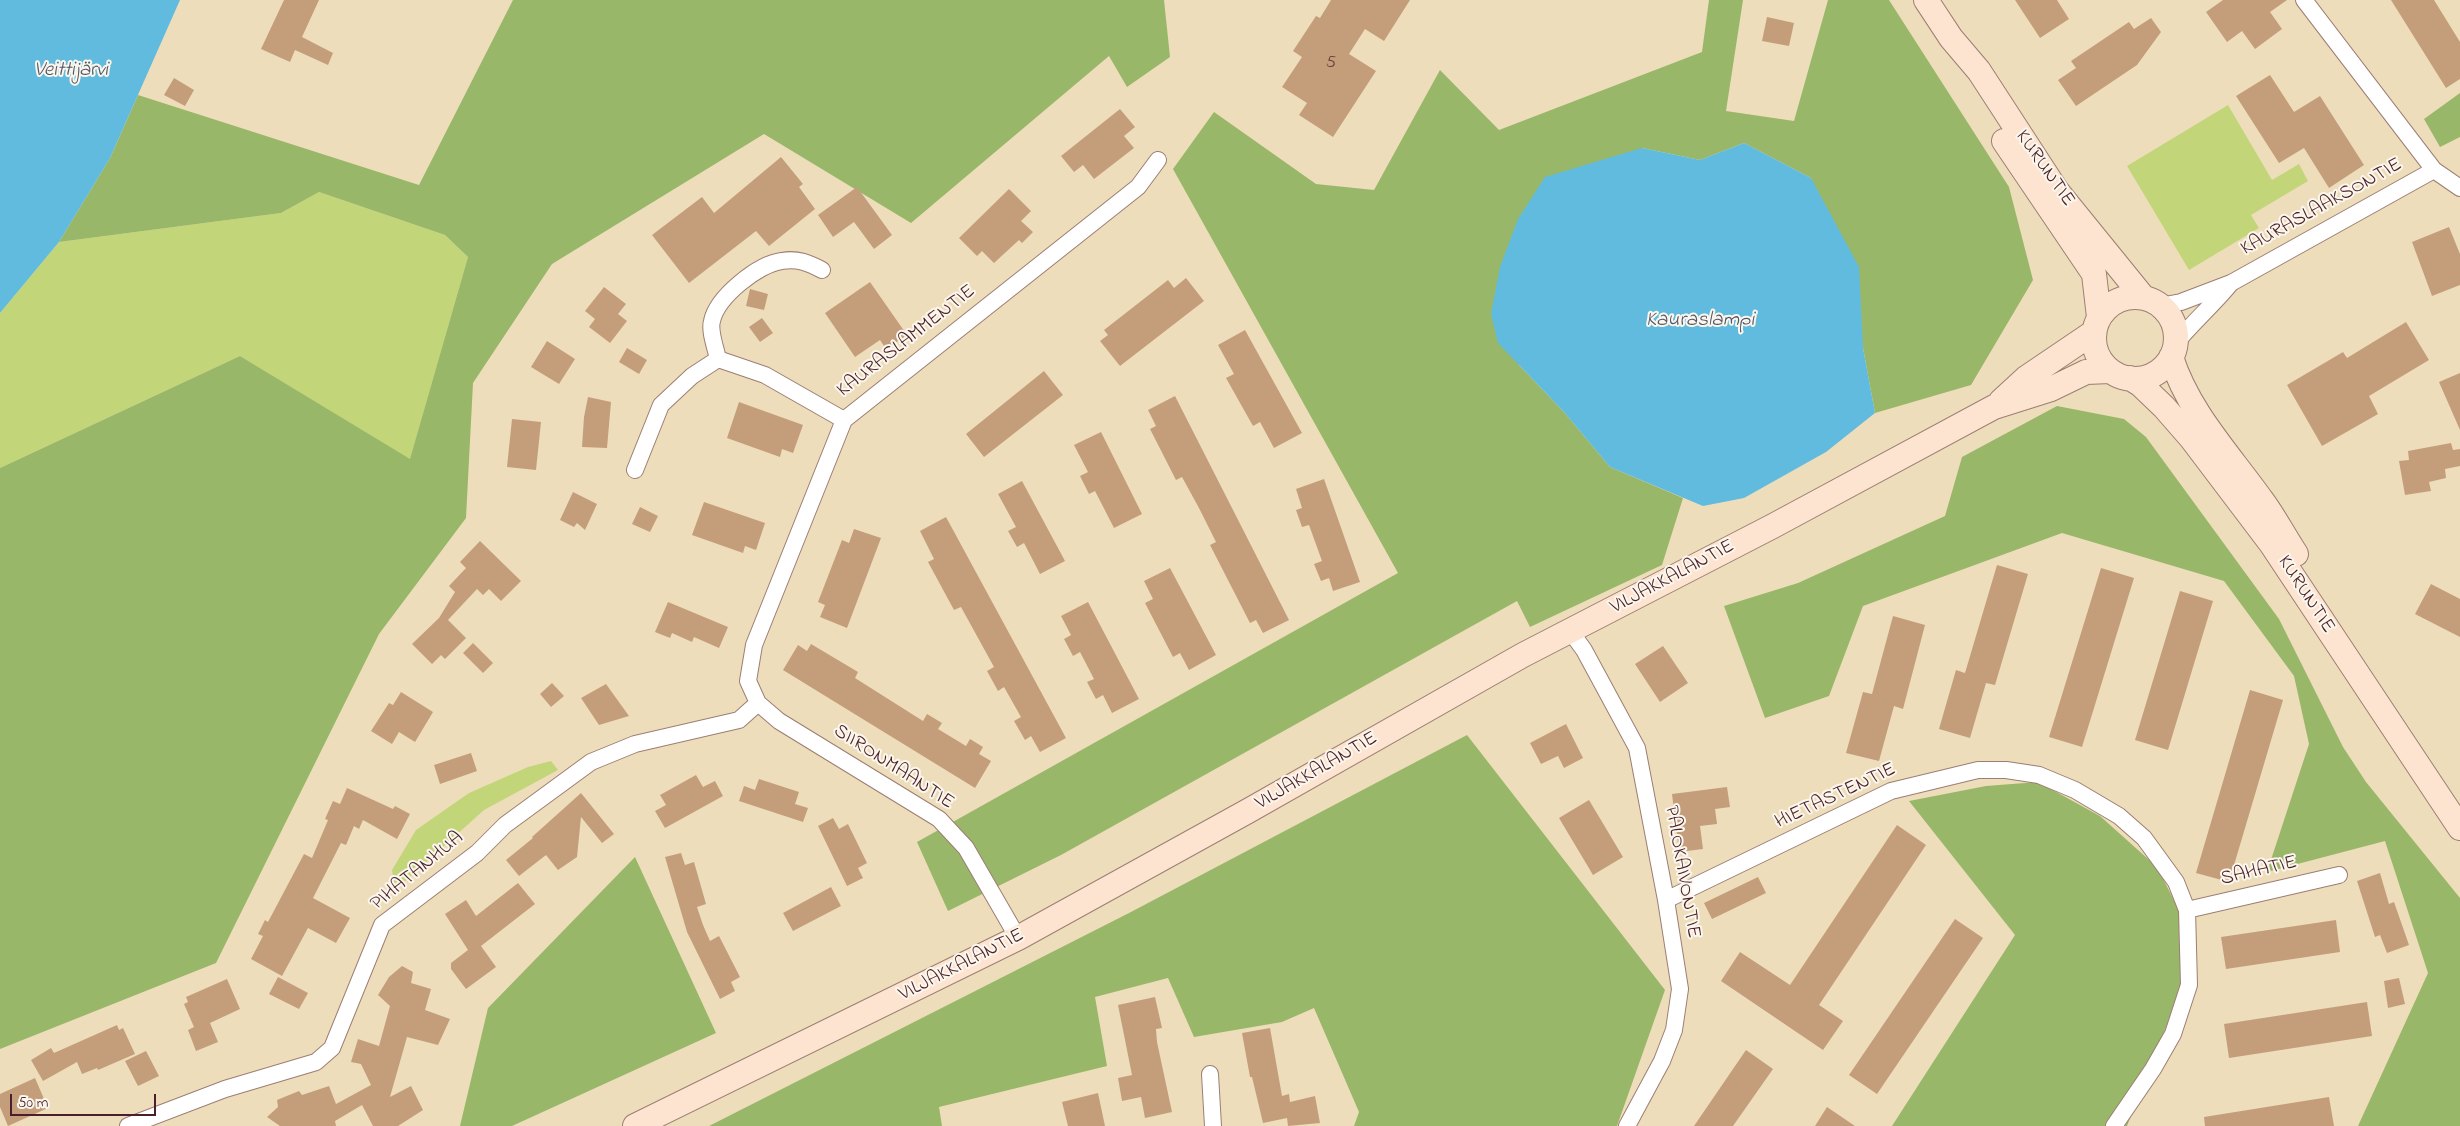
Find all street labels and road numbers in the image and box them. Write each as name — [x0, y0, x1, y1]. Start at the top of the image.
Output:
street label: KURUNTIE — [2009, 126, 2079, 212]
street label: KAURASLAAKSONTIE — [2237, 154, 2407, 262]
street label: KAURASLAMMENTIE — [833, 281, 981, 403]
street label: VILJAKKALANTIE — [1607, 535, 1739, 621]
street label: KURUNTIE — [2271, 552, 2339, 638]
street label: SIIRONMAANTIE — [828, 720, 958, 816]
street label: VILJAKKALANTIE — [1252, 727, 1382, 817]
street label: HIETASTENTIE — [1772, 759, 1900, 835]
street label: PALOKAIVONTIE — [1658, 804, 1704, 940]
street label: PIHATANHUA — [367, 827, 469, 917]
street label: SAHATIE — [2219, 852, 2299, 892]
street label: VILJAKKALANTIE — [896, 924, 1028, 1008]

